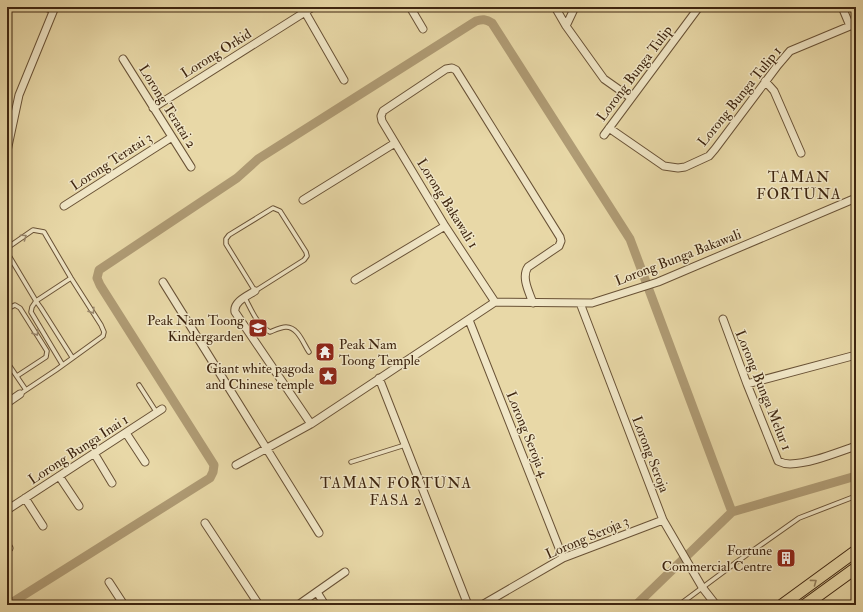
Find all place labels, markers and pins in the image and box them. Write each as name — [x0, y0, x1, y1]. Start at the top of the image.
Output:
place label: Peak Nam Toong Kindergarden — [147, 312, 245, 345]
school or university icon: Peak Nam Toong Kindergarden — [247, 317, 269, 339]
place label: Peak Nam Toong Temple — [339, 336, 420, 370]
temple icon: Peak Nam Toong Temple — [314, 341, 336, 363]
place label: Giant white pagoda and Chinese temple — [206, 360, 314, 394]
place icon: Giant white pagoda and Chinese temple — [317, 365, 339, 387]
place label: Fortune Commercial Centre — [662, 542, 772, 575]
building icon: Fortune Commercial Centre — [775, 547, 797, 569]

